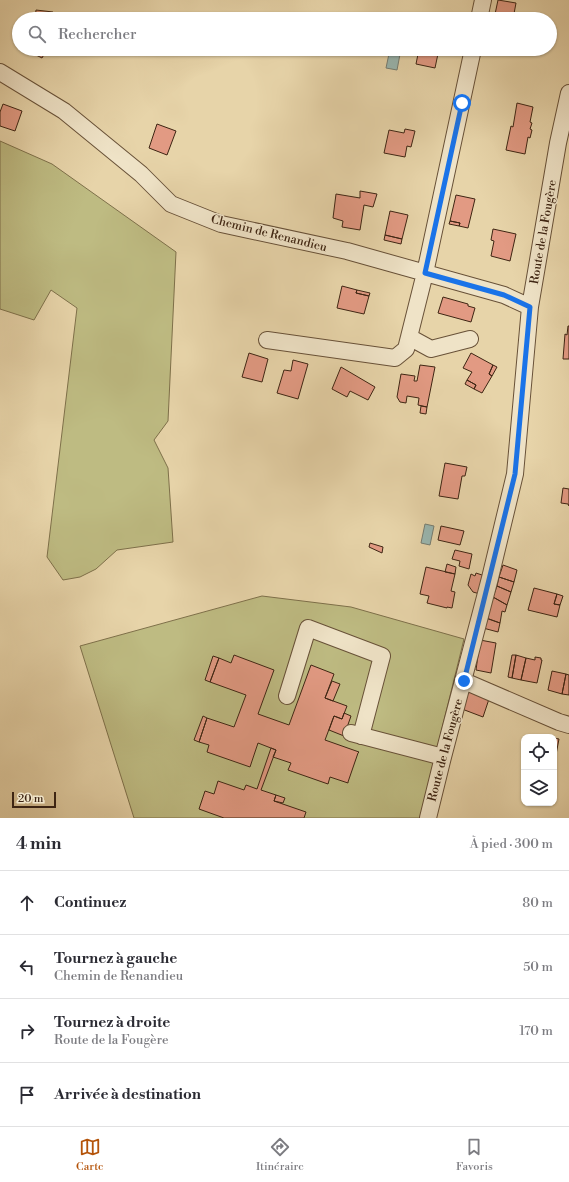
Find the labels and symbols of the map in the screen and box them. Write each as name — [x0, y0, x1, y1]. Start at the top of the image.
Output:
route start — [453, 94, 471, 112]
street label: Route de la Fougère — [527, 179, 560, 285]
street label: Chemin de Renandieu — [209, 212, 329, 255]
route end — [455, 672, 473, 690]
street label: Route de la Fougère — [425, 697, 466, 803]
scale bar — [12, 790, 56, 809]

